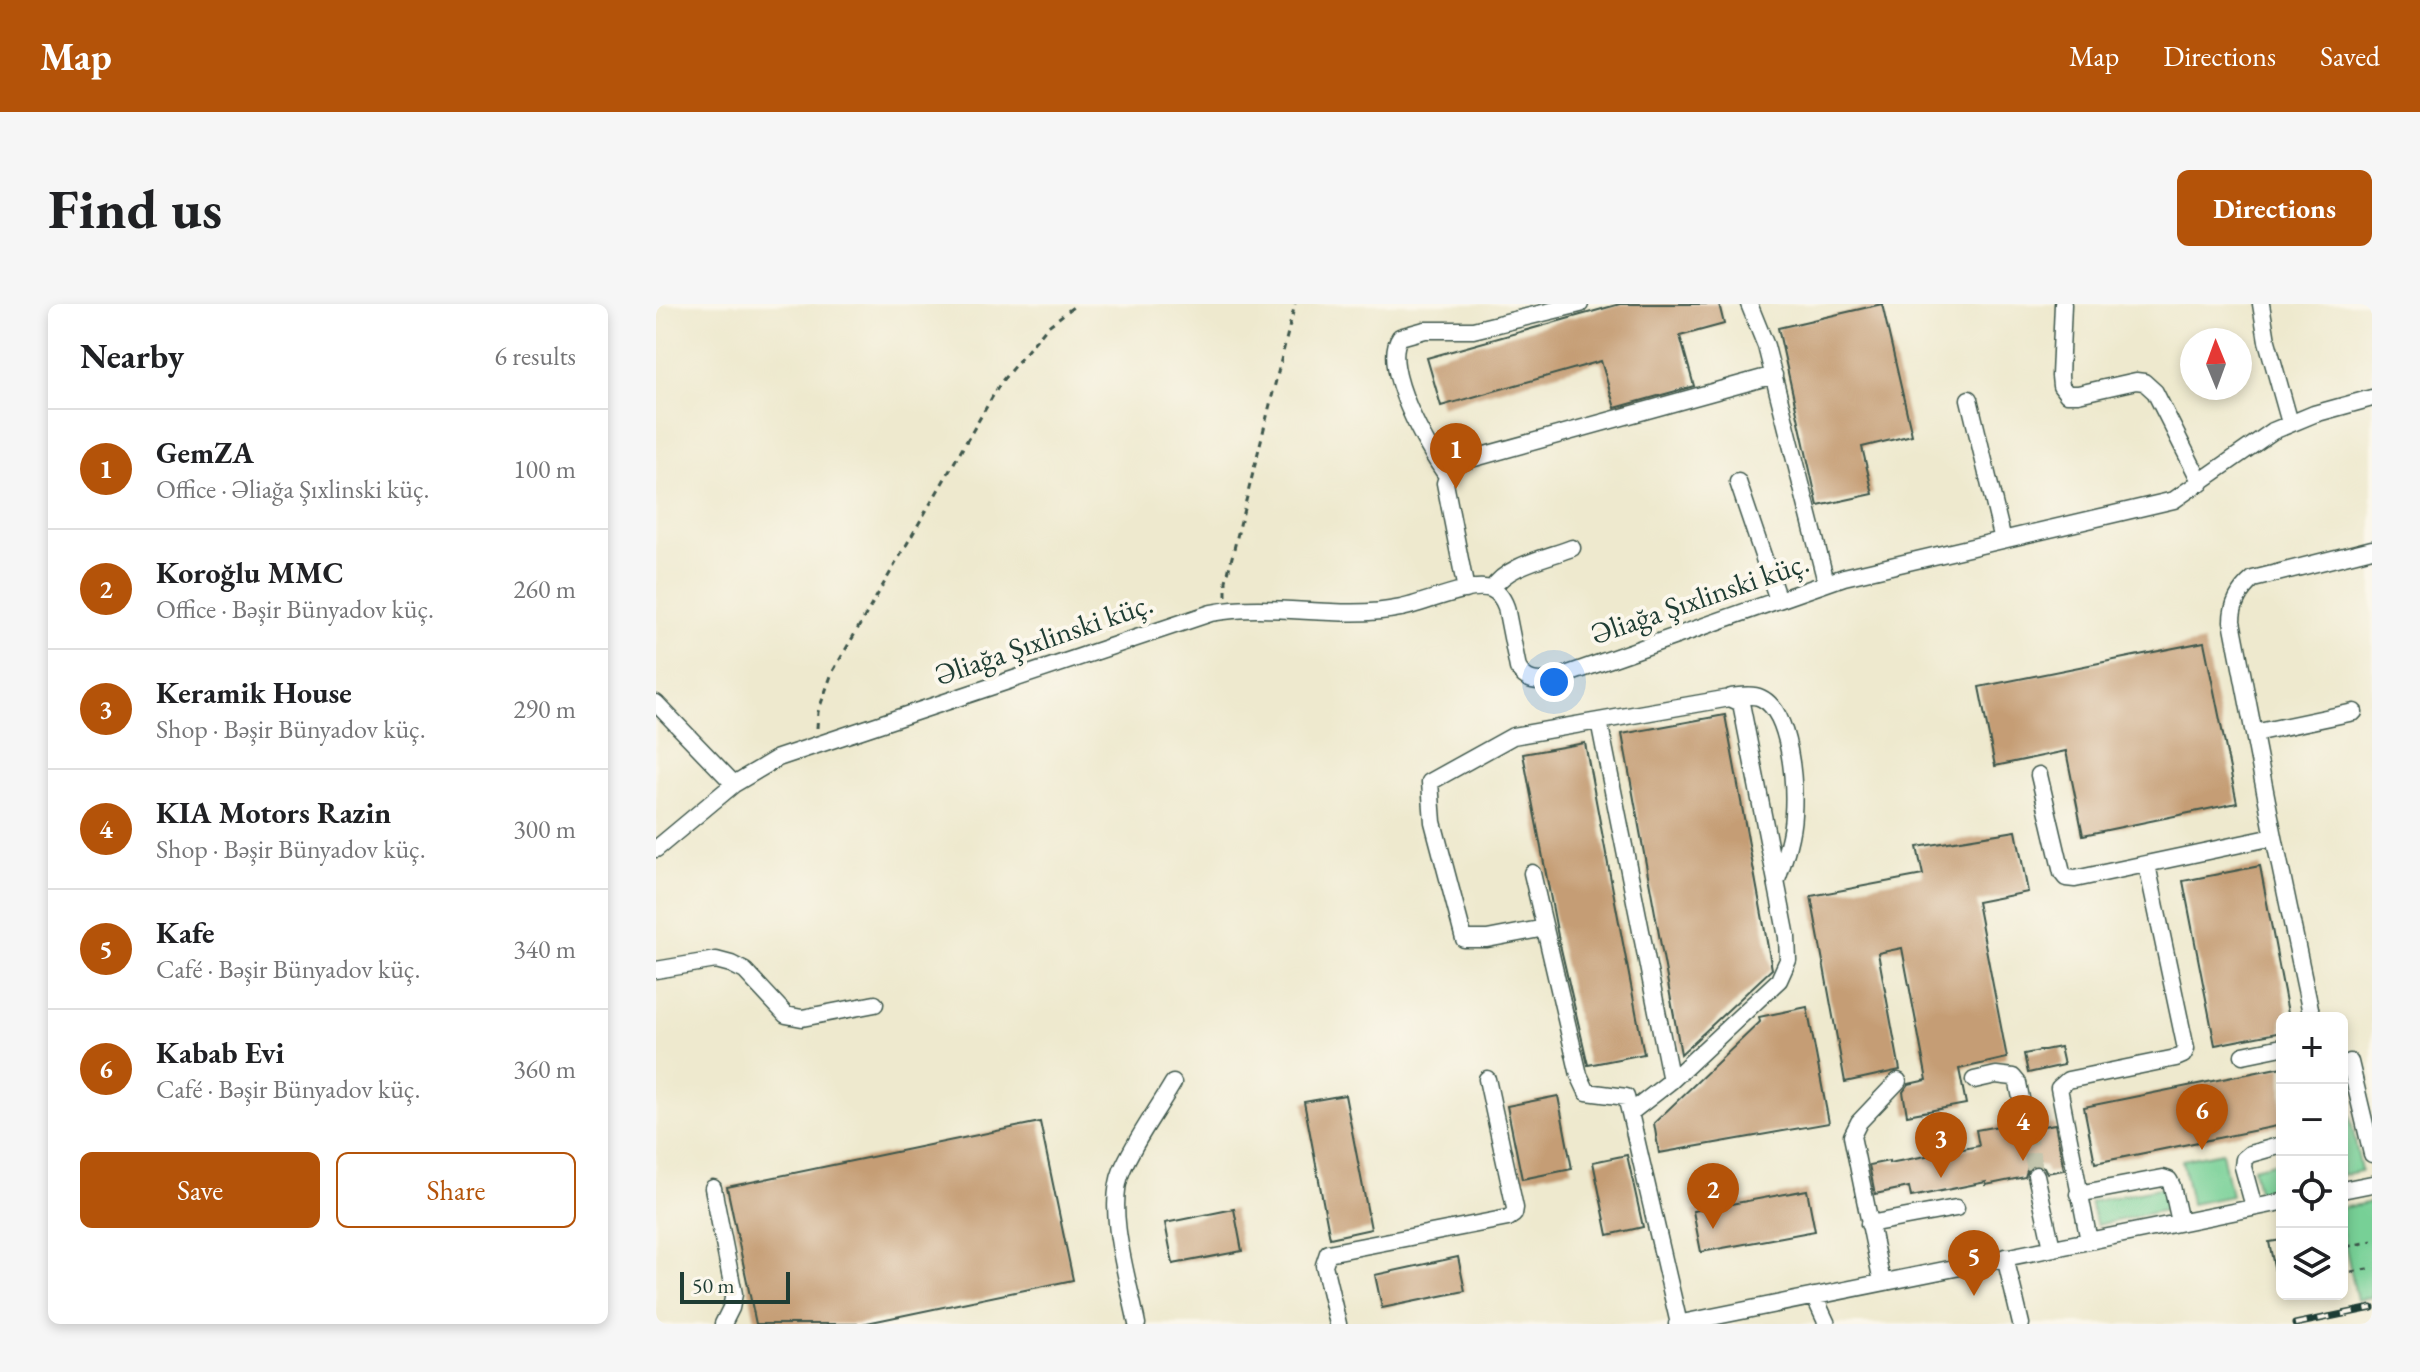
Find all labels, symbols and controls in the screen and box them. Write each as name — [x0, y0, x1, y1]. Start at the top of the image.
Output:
text: Map — [40, 32, 112, 81]
text: Map — [2069, 38, 2119, 74]
text: Directions — [2163, 38, 2276, 74]
text: Saved — [2320, 38, 2380, 74]
button: Directions — [2177, 170, 2372, 246]
text: Find us — [48, 172, 222, 245]
north arrow — [2180, 328, 2252, 400]
text: Nearby — [80, 334, 184, 378]
text: 6 results — [495, 339, 576, 373]
pin: 1 — [1430, 423, 1482, 489]
text: GemZA — [156, 433, 254, 472]
text: 1 — [99, 452, 113, 486]
text: 100 m — [513, 452, 576, 486]
text: Office · Əliağa Şıxlinski küç. — [156, 472, 430, 506]
street label: Əliağa Şıxlinski küç. — [1586, 542, 1814, 653]
text: Koroğlu MMC — [156, 553, 344, 592]
text: 2 — [99, 572, 113, 606]
text: 260 m — [513, 572, 576, 606]
street label: Əliağa Şıxlinski küç. — [930, 583, 1158, 694]
text: Office · Bəşir Bünyadov küç. — [156, 592, 434, 626]
your location — [1534, 662, 1574, 702]
text: Keramik House — [156, 673, 352, 712]
text: 3 — [99, 692, 113, 726]
text: 290 m — [513, 692, 576, 726]
text: Shop · Bəşir Bünyadov küç. — [156, 712, 426, 746]
text: KIA Motors Razin — [156, 793, 391, 832]
text: 4 — [99, 812, 113, 846]
text: 300 m — [513, 812, 576, 846]
text: Shop · Bəşir Bünyadov küç. — [156, 832, 426, 866]
text: Kafe — [156, 913, 215, 952]
text: 5 — [99, 932, 113, 966]
text: 340 m — [513, 932, 576, 966]
text: Café · Bəşir Bünyadov küç. — [156, 952, 420, 986]
map controls — [2276, 1012, 2348, 1300]
button: + — [2276, 1012, 2348, 1084]
text: Kabab Evi — [156, 1033, 284, 1072]
text: 6 — [99, 1052, 113, 1086]
text: 360 m — [513, 1052, 576, 1086]
text: Café · Bəşir Bünyadov küç. — [156, 1072, 420, 1106]
pin: 6 — [2176, 1084, 2228, 1150]
button: − — [2276, 1084, 2348, 1156]
pin: 4 — [1997, 1095, 2049, 1161]
pin: 3 — [1915, 1112, 1967, 1178]
button: Save — [80, 1152, 320, 1228]
button: Share — [336, 1152, 576, 1228]
button: locate — [2276, 1156, 2348, 1228]
pin: 2 — [1687, 1163, 1739, 1229]
button: layers — [2276, 1228, 2348, 1300]
pin: 5 — [1948, 1230, 2000, 1296]
scale bar — [680, 1268, 790, 1304]
text: 50 m — [692, 1271, 735, 1300]

